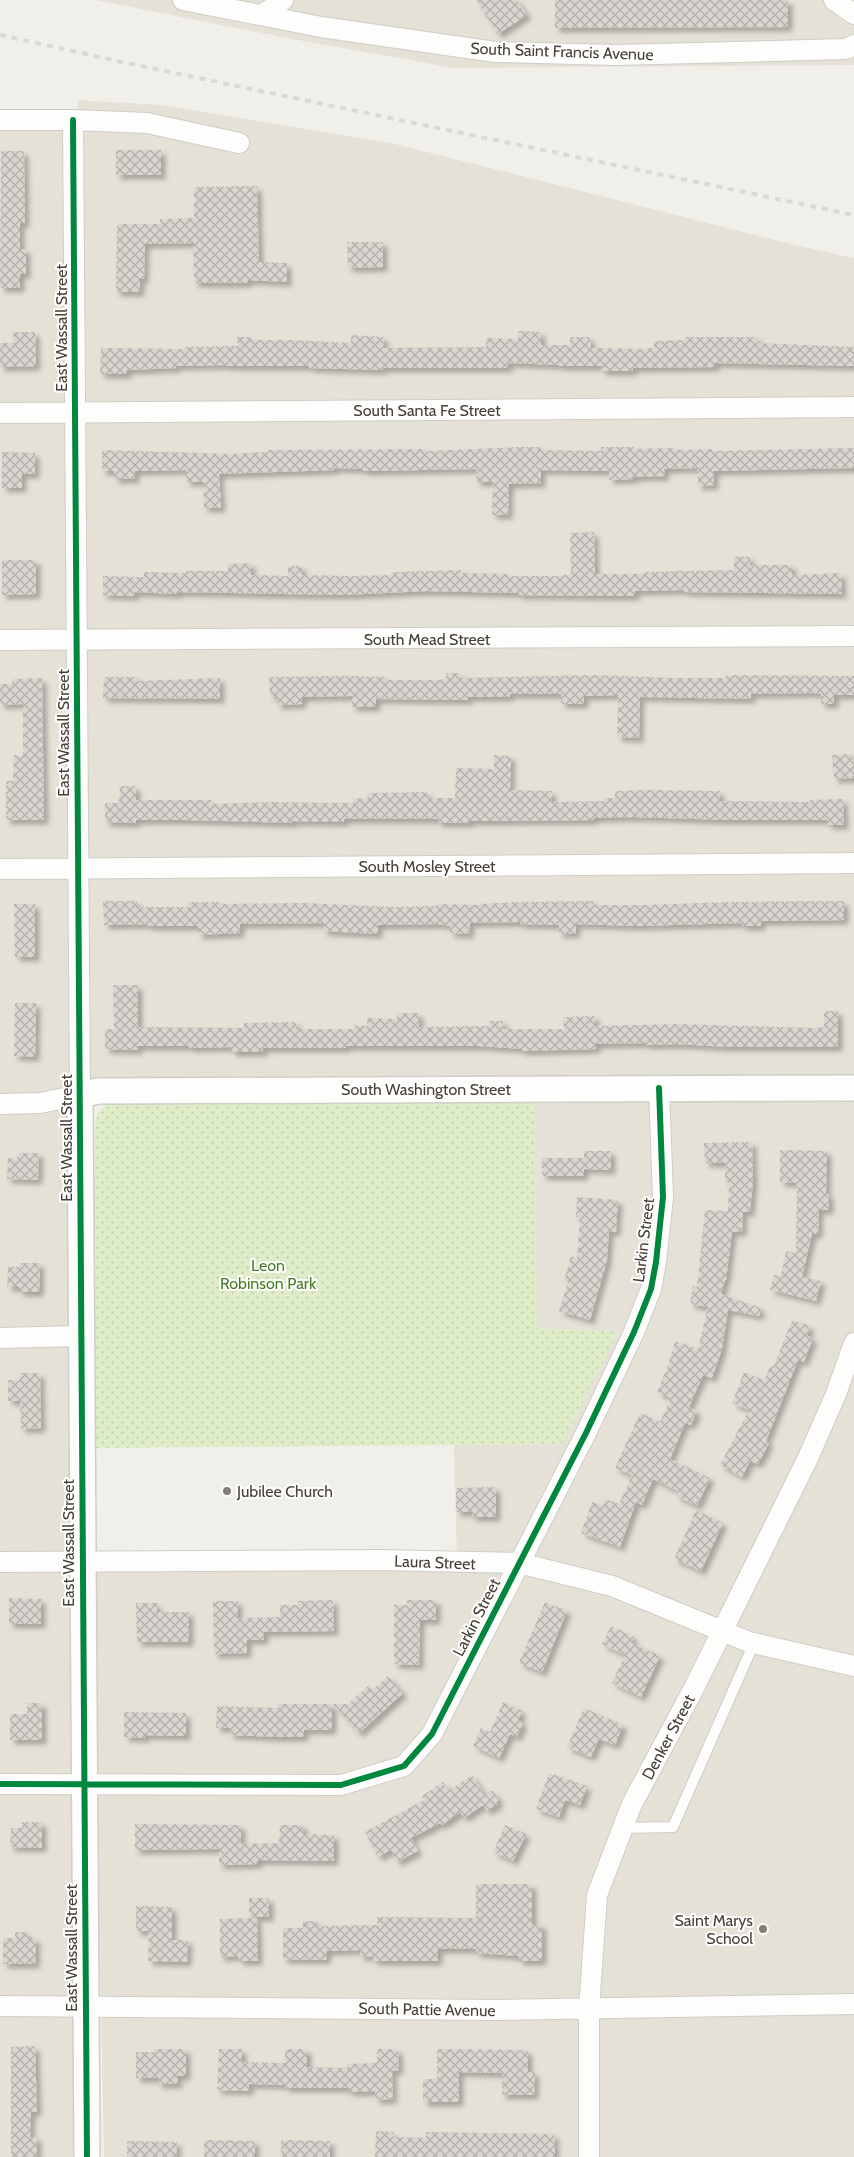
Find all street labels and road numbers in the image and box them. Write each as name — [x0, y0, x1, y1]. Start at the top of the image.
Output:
street label: South Saint Francis Avenue — [470, 39, 654, 64]
street label: East Wassall Street — [52, 264, 71, 392]
street label: South Santa Fe Street — [353, 401, 501, 420]
street label: South Mead Street — [364, 630, 491, 649]
street label: East Wassall Street — [54, 669, 73, 797]
street label: South Mosley Street — [358, 857, 496, 876]
street label: East Wassall Street — [57, 1074, 76, 1202]
street label: South Washington Street — [341, 1080, 511, 1099]
street label: Larkin Street — [629, 1196, 658, 1283]
street label: East Wassall Street — [59, 1479, 78, 1607]
street label: Laura Street — [394, 1552, 477, 1573]
street label: Larkin Street — [449, 1575, 504, 1659]
street label: Denker Street — [638, 1691, 699, 1783]
street label: East Wassall Street — [62, 1884, 81, 2012]
street label: South Pattie Avenue — [358, 1999, 496, 2020]

